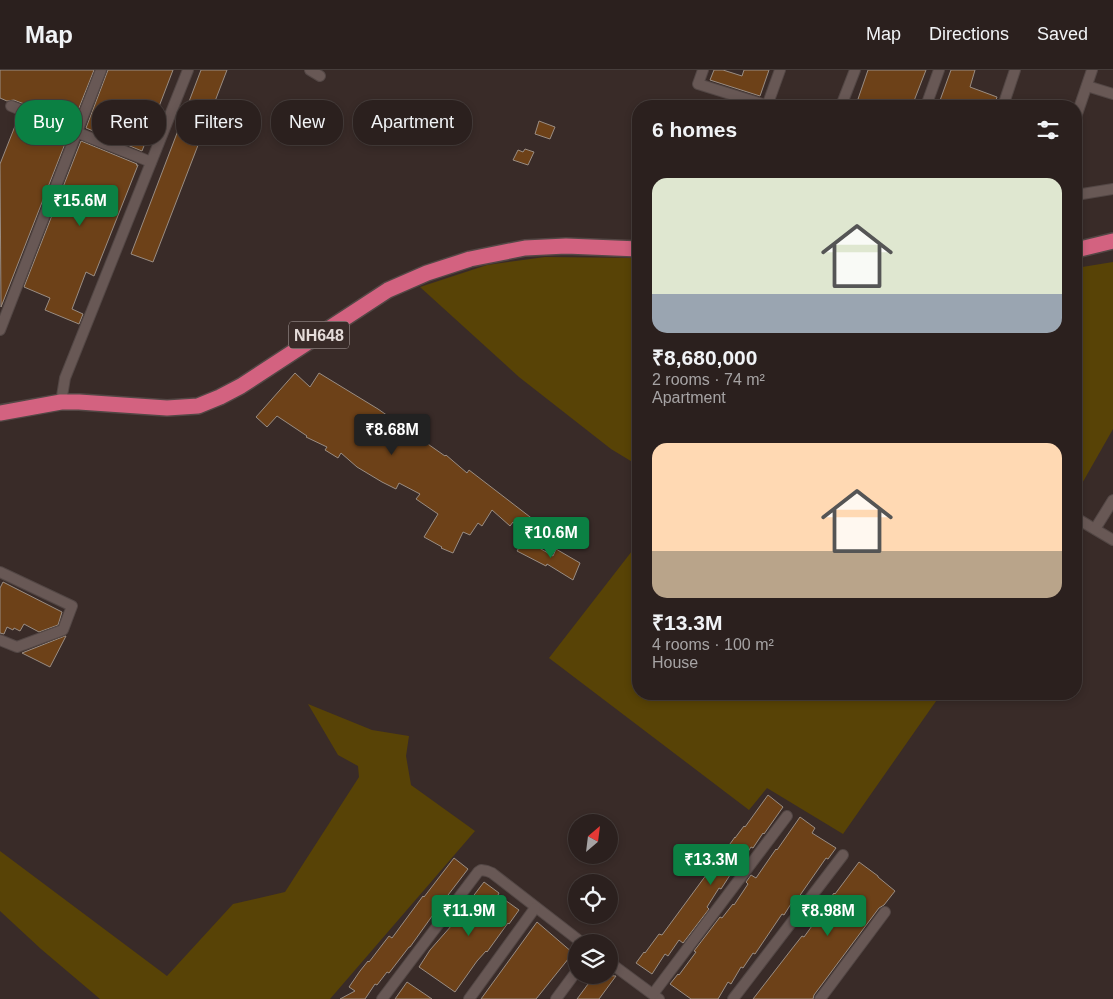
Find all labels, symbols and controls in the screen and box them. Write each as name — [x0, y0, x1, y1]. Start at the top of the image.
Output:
text: Map — [25, 21, 73, 48]
text: Map — [866, 24, 901, 44]
text: Directions — [929, 24, 1009, 44]
text: Saved — [1037, 24, 1088, 44]
chip: Buy — [15, 100, 82, 145]
chip: Rent — [92, 100, 166, 145]
chip: Filters — [176, 100, 261, 145]
chip: New — [271, 100, 343, 145]
chip: Apartment — [353, 100, 472, 145]
icon: filters — [1034, 116, 1062, 144]
text: 6 homes — [652, 118, 737, 141]
pin: ₹15.6M — [39, 184, 121, 227]
text: ₹15.6M — [53, 192, 107, 209]
icon: home — [812, 211, 902, 301]
road number: NH648 — [289, 322, 349, 348]
text: ₹8,680,000 — [652, 346, 757, 369]
text: 2 rooms · 74 m² — [652, 371, 765, 388]
text: Apartment — [652, 389, 726, 406]
pin: ₹8.68M — [351, 414, 433, 456]
text: ₹8.68M — [365, 421, 419, 438]
icon: home — [812, 476, 902, 566]
pin: ₹10.6M — [510, 516, 592, 559]
text: ₹10.6M — [524, 524, 578, 541]
text: ₹13.3M — [652, 611, 722, 634]
text: 4 rooms · 100 m² — [652, 636, 774, 653]
text: House — [652, 654, 698, 671]
north arrow — [568, 814, 618, 864]
map controls — [568, 814, 618, 984]
pin: ₹13.3M — [670, 844, 752, 886]
text: ₹13.3M — [684, 851, 738, 868]
button: locate — [568, 874, 618, 924]
pin: ₹11.9M — [428, 894, 510, 937]
pin: ₹8.98M — [787, 894, 869, 937]
text: ₹11.9M — [443, 902, 495, 919]
text: ₹8.98M — [801, 902, 855, 919]
button: layers — [568, 934, 618, 984]

